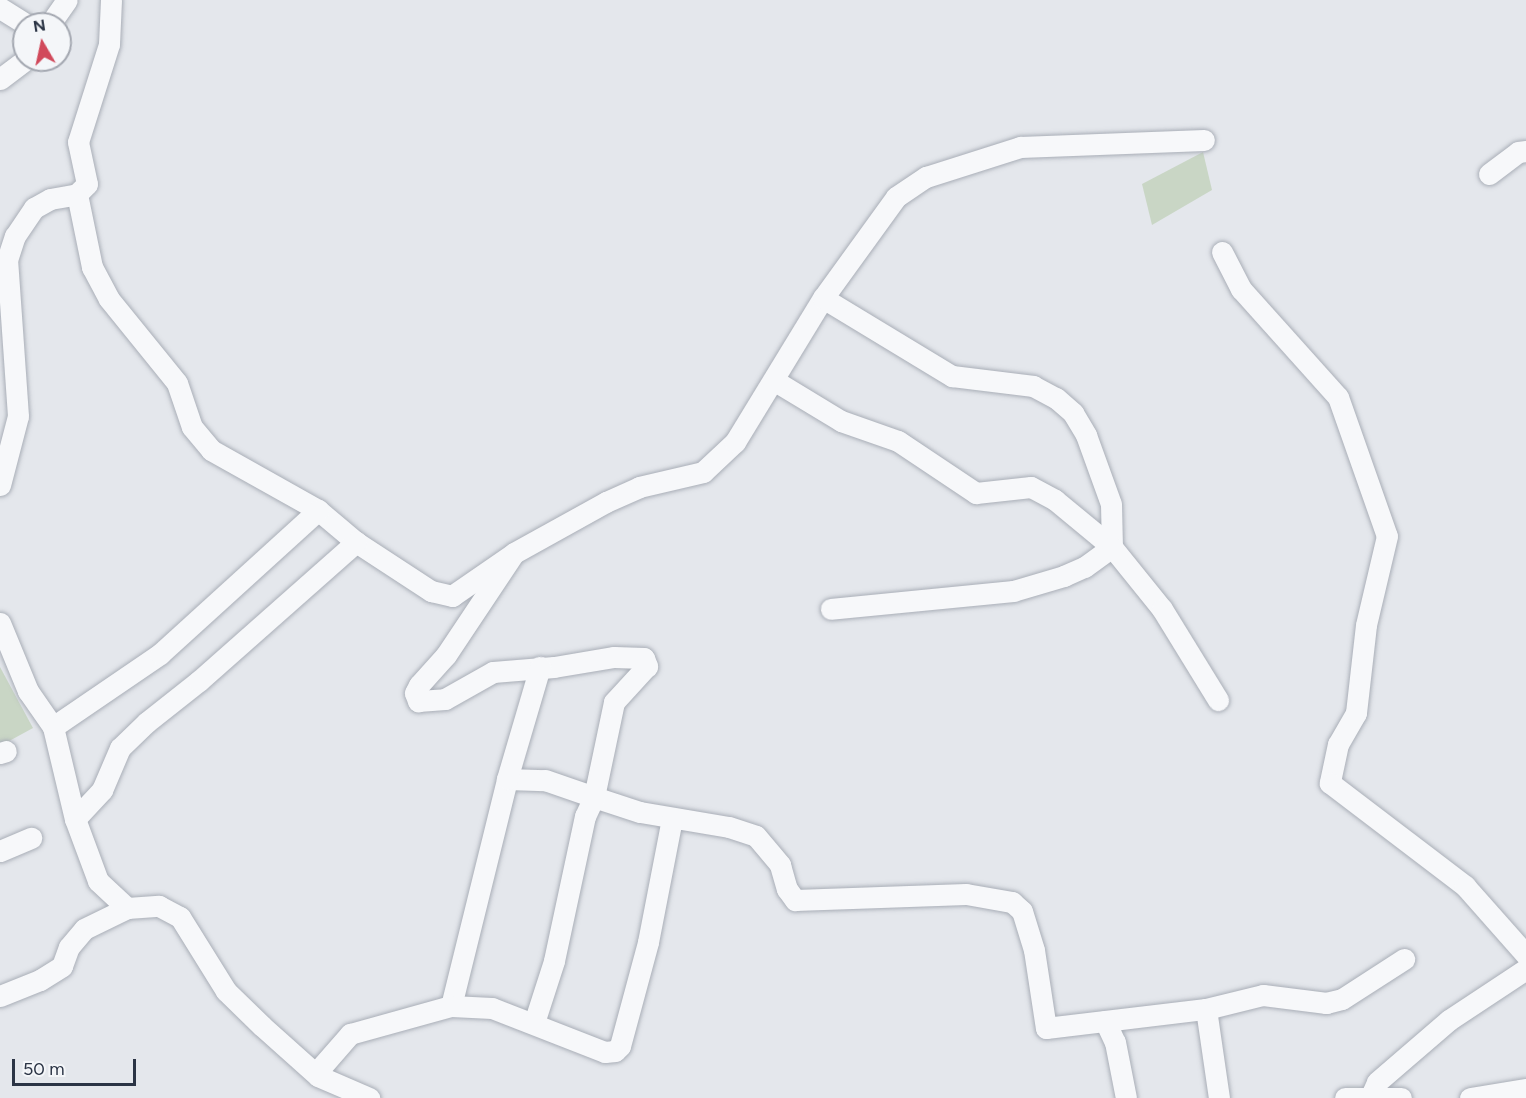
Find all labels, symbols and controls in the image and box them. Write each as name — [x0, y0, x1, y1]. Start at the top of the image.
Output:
north arrow — [12, 12, 72, 72]
text: N — [32, 15, 47, 36]
scale bar — [15, 1047, 140, 1085]
text: 50 m — [23, 1058, 65, 1080]

